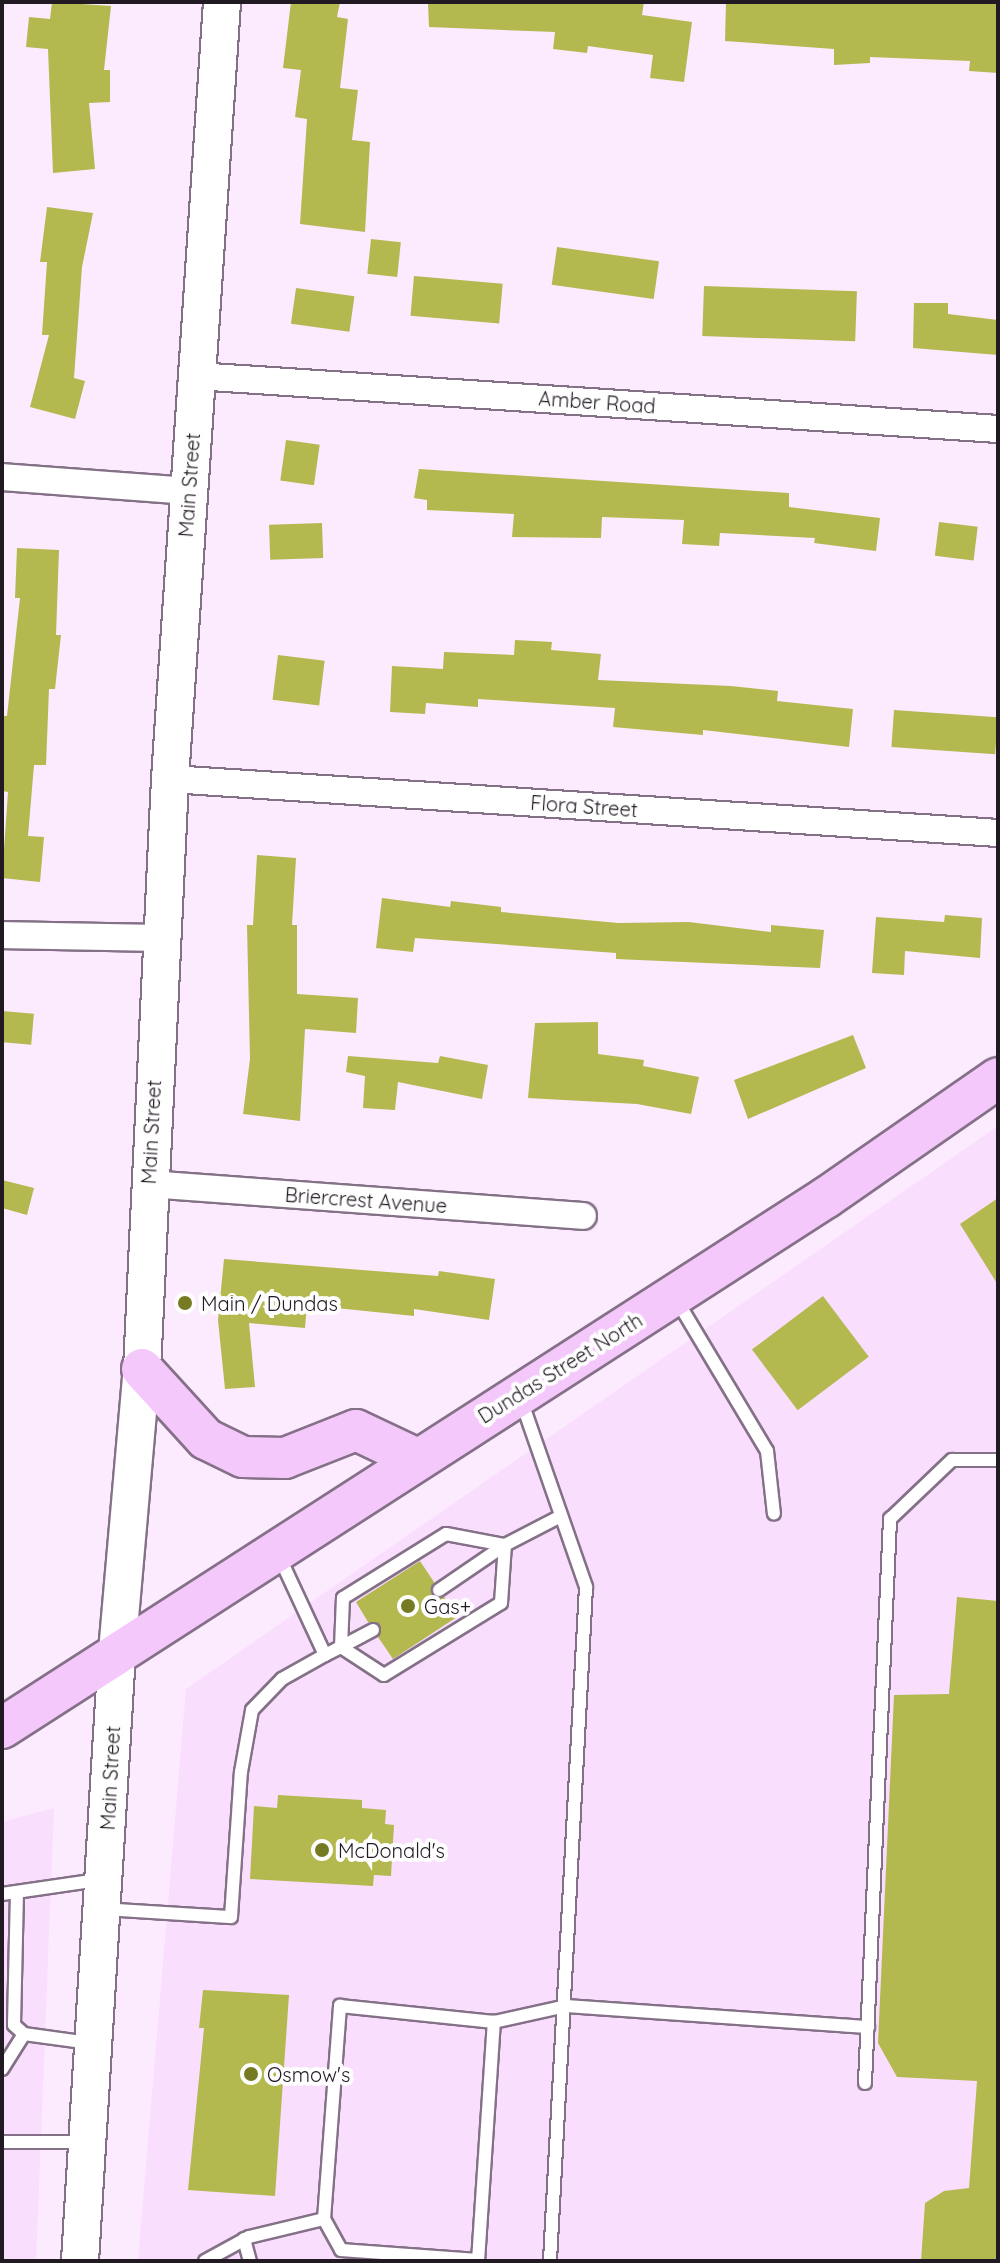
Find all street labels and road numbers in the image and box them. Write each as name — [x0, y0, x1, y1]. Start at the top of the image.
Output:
street label: Amber Road — [538, 386, 656, 418]
street label: Main Street — [173, 432, 205, 538]
street label: Flora Street — [530, 790, 638, 822]
street label: Main Street — [136, 1079, 166, 1185]
street label: Briercrest Avenue — [284, 1182, 448, 1218]
street label: Dundas Street North — [474, 1308, 646, 1428]
street label: Main Street — [95, 1725, 125, 1831]

